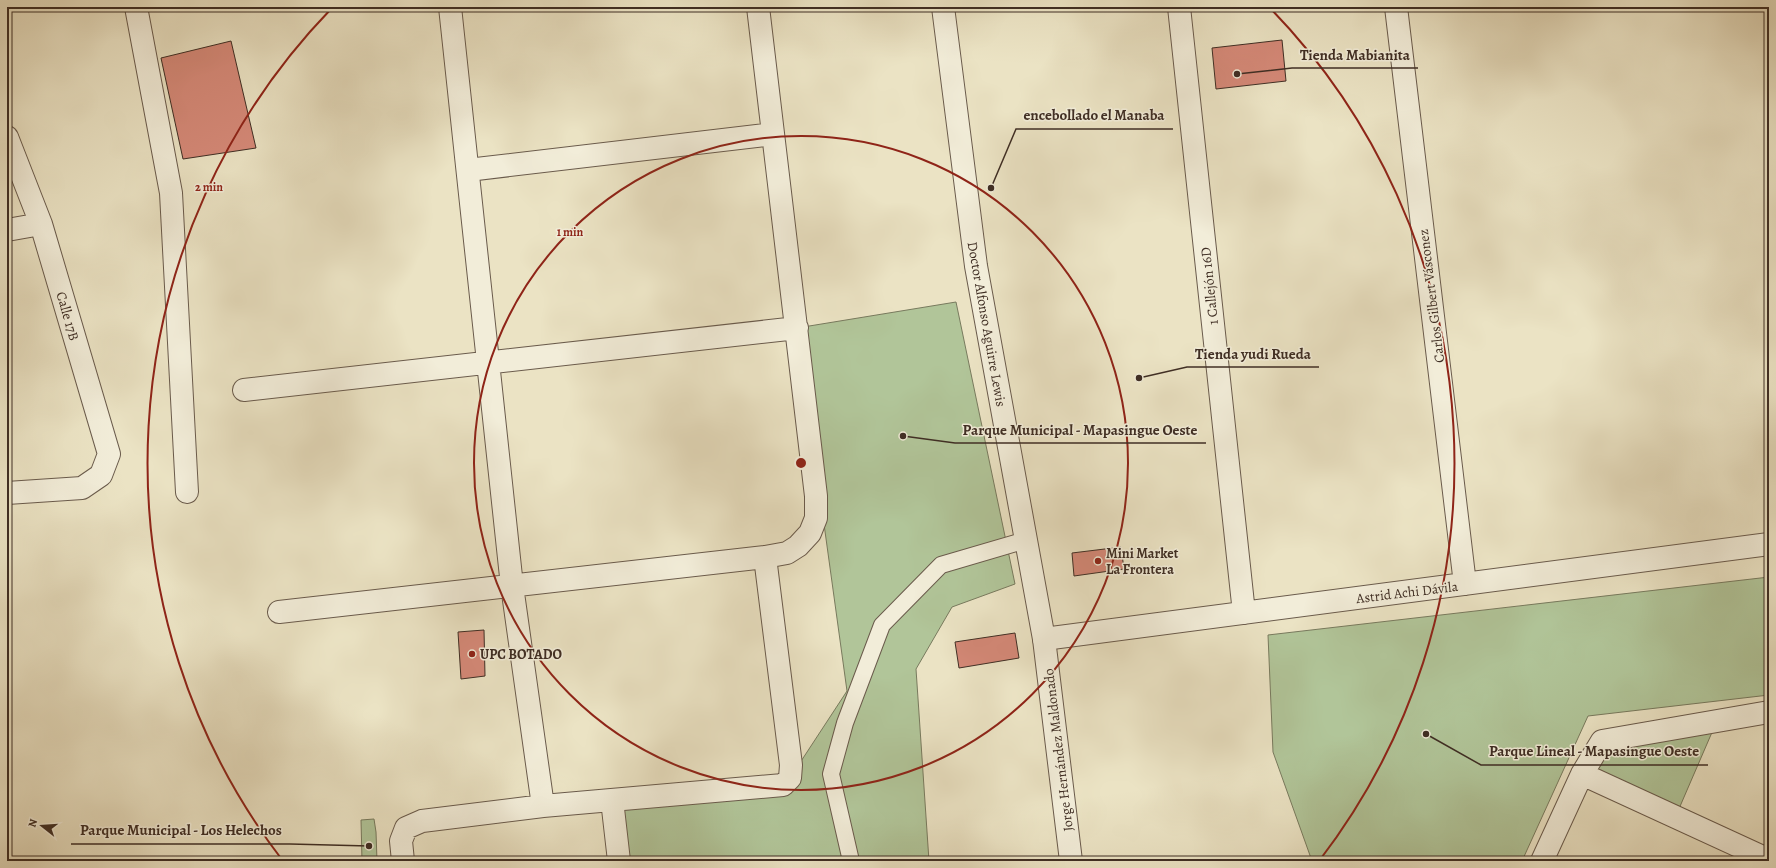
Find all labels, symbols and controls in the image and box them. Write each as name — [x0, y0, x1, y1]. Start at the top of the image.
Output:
callout: Tienda Mabianita — [1292, 41, 1418, 68]
text: Tienda Mabianita — [1300, 45, 1411, 65]
callout: encebollado el Manaba — [1016, 102, 1173, 129]
text: encebollado el Manaba — [1023, 105, 1165, 125]
text: 2 min — [195, 179, 223, 195]
text: 1 min — [557, 224, 584, 240]
street label: Carlos Gilbert Vásconez — [1414, 228, 1449, 364]
street label: Doctor Alfonso Aguirre Lewis — [963, 240, 1010, 408]
street label: 1 Callejón 16D — [1196, 246, 1223, 326]
street label: Calle 17B — [51, 289, 84, 343]
callout: Tienda yudi Rueda — [1187, 340, 1319, 367]
text: Tienda yudi Rueda — [1195, 344, 1312, 364]
callout: Parque Municipal - Mapasingue Oeste — [955, 416, 1206, 443]
text: Parque Municipal - Mapasingue Oeste — [963, 420, 1197, 440]
centre of rings — [794, 456, 808, 470]
place label: Mini Market La Frontera — [1106, 544, 1179, 579]
marker: Mini Market La Frontera — [1093, 556, 1103, 566]
street label: Astrid Achi Dávila — [1354, 577, 1459, 608]
place label: UPC BOTADO — [480, 645, 562, 664]
marker: UPC BOTADO — [467, 649, 477, 659]
street label: Jorge Hernández Maldonado — [1039, 667, 1078, 833]
callout: Parque Lineal - Mapasingue Oeste — [1481, 738, 1708, 765]
text: Parque Lineal - Mapasingue Oeste — [1489, 741, 1699, 761]
north arrow — [22, 806, 62, 846]
text: N — [25, 817, 41, 829]
callout: Parque Municipal - Los Helechos — [71, 817, 290, 844]
text: Parque Municipal - Los Helechos — [80, 820, 282, 840]

